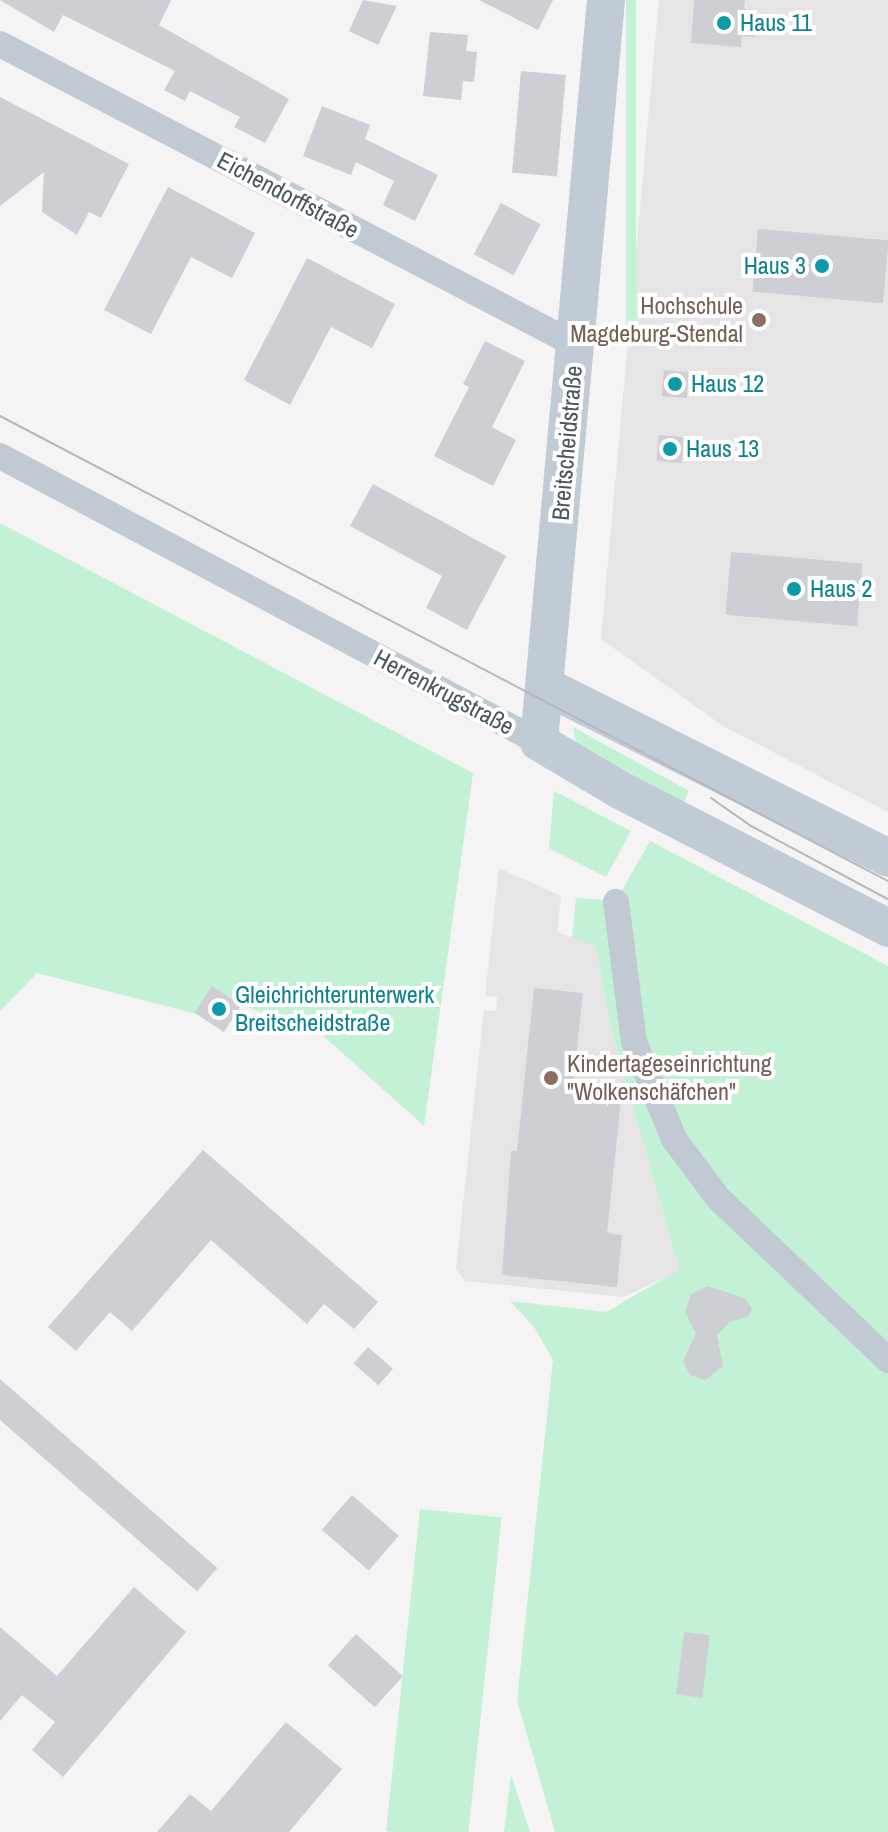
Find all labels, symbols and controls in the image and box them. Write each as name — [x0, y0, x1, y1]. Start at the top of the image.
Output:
place label: Haus 11 — [740, 9, 812, 37]
marker: Haus 11 — [715, 14, 733, 32]
street label: Eichendorffstraße — [212, 146, 364, 244]
place label: Haus 3 — [744, 252, 806, 280]
marker: Haus 3 — [813, 257, 831, 275]
place label: Hochschule Magdeburg-Stendal — [570, 292, 743, 348]
marker: Hochschule Magdeburg-Stendal — [750, 311, 768, 329]
street label: Breitscheidstraße — [546, 364, 588, 522]
place label: Haus 12 — [691, 370, 764, 398]
marker: Haus 12 — [666, 375, 684, 393]
place label: Haus 13 — [686, 435, 759, 463]
marker: Haus 13 — [661, 440, 679, 458]
place label: Haus 2 — [810, 575, 872, 603]
marker: Haus 2 — [785, 580, 803, 598]
street label: Herrenkrugstraße — [369, 643, 519, 741]
place label: Gleichrichterunterwerk Breitscheidstraße — [235, 981, 434, 1037]
marker: Gleichrichterunterwerk Breitscheidstraße — [210, 1000, 228, 1018]
place label: Kindertageseinrichtung "Wolkenschäfchen" — [567, 1050, 772, 1106]
marker: Kindertageseinrichtung "Wolkenschäfchen" — [542, 1069, 560, 1087]

